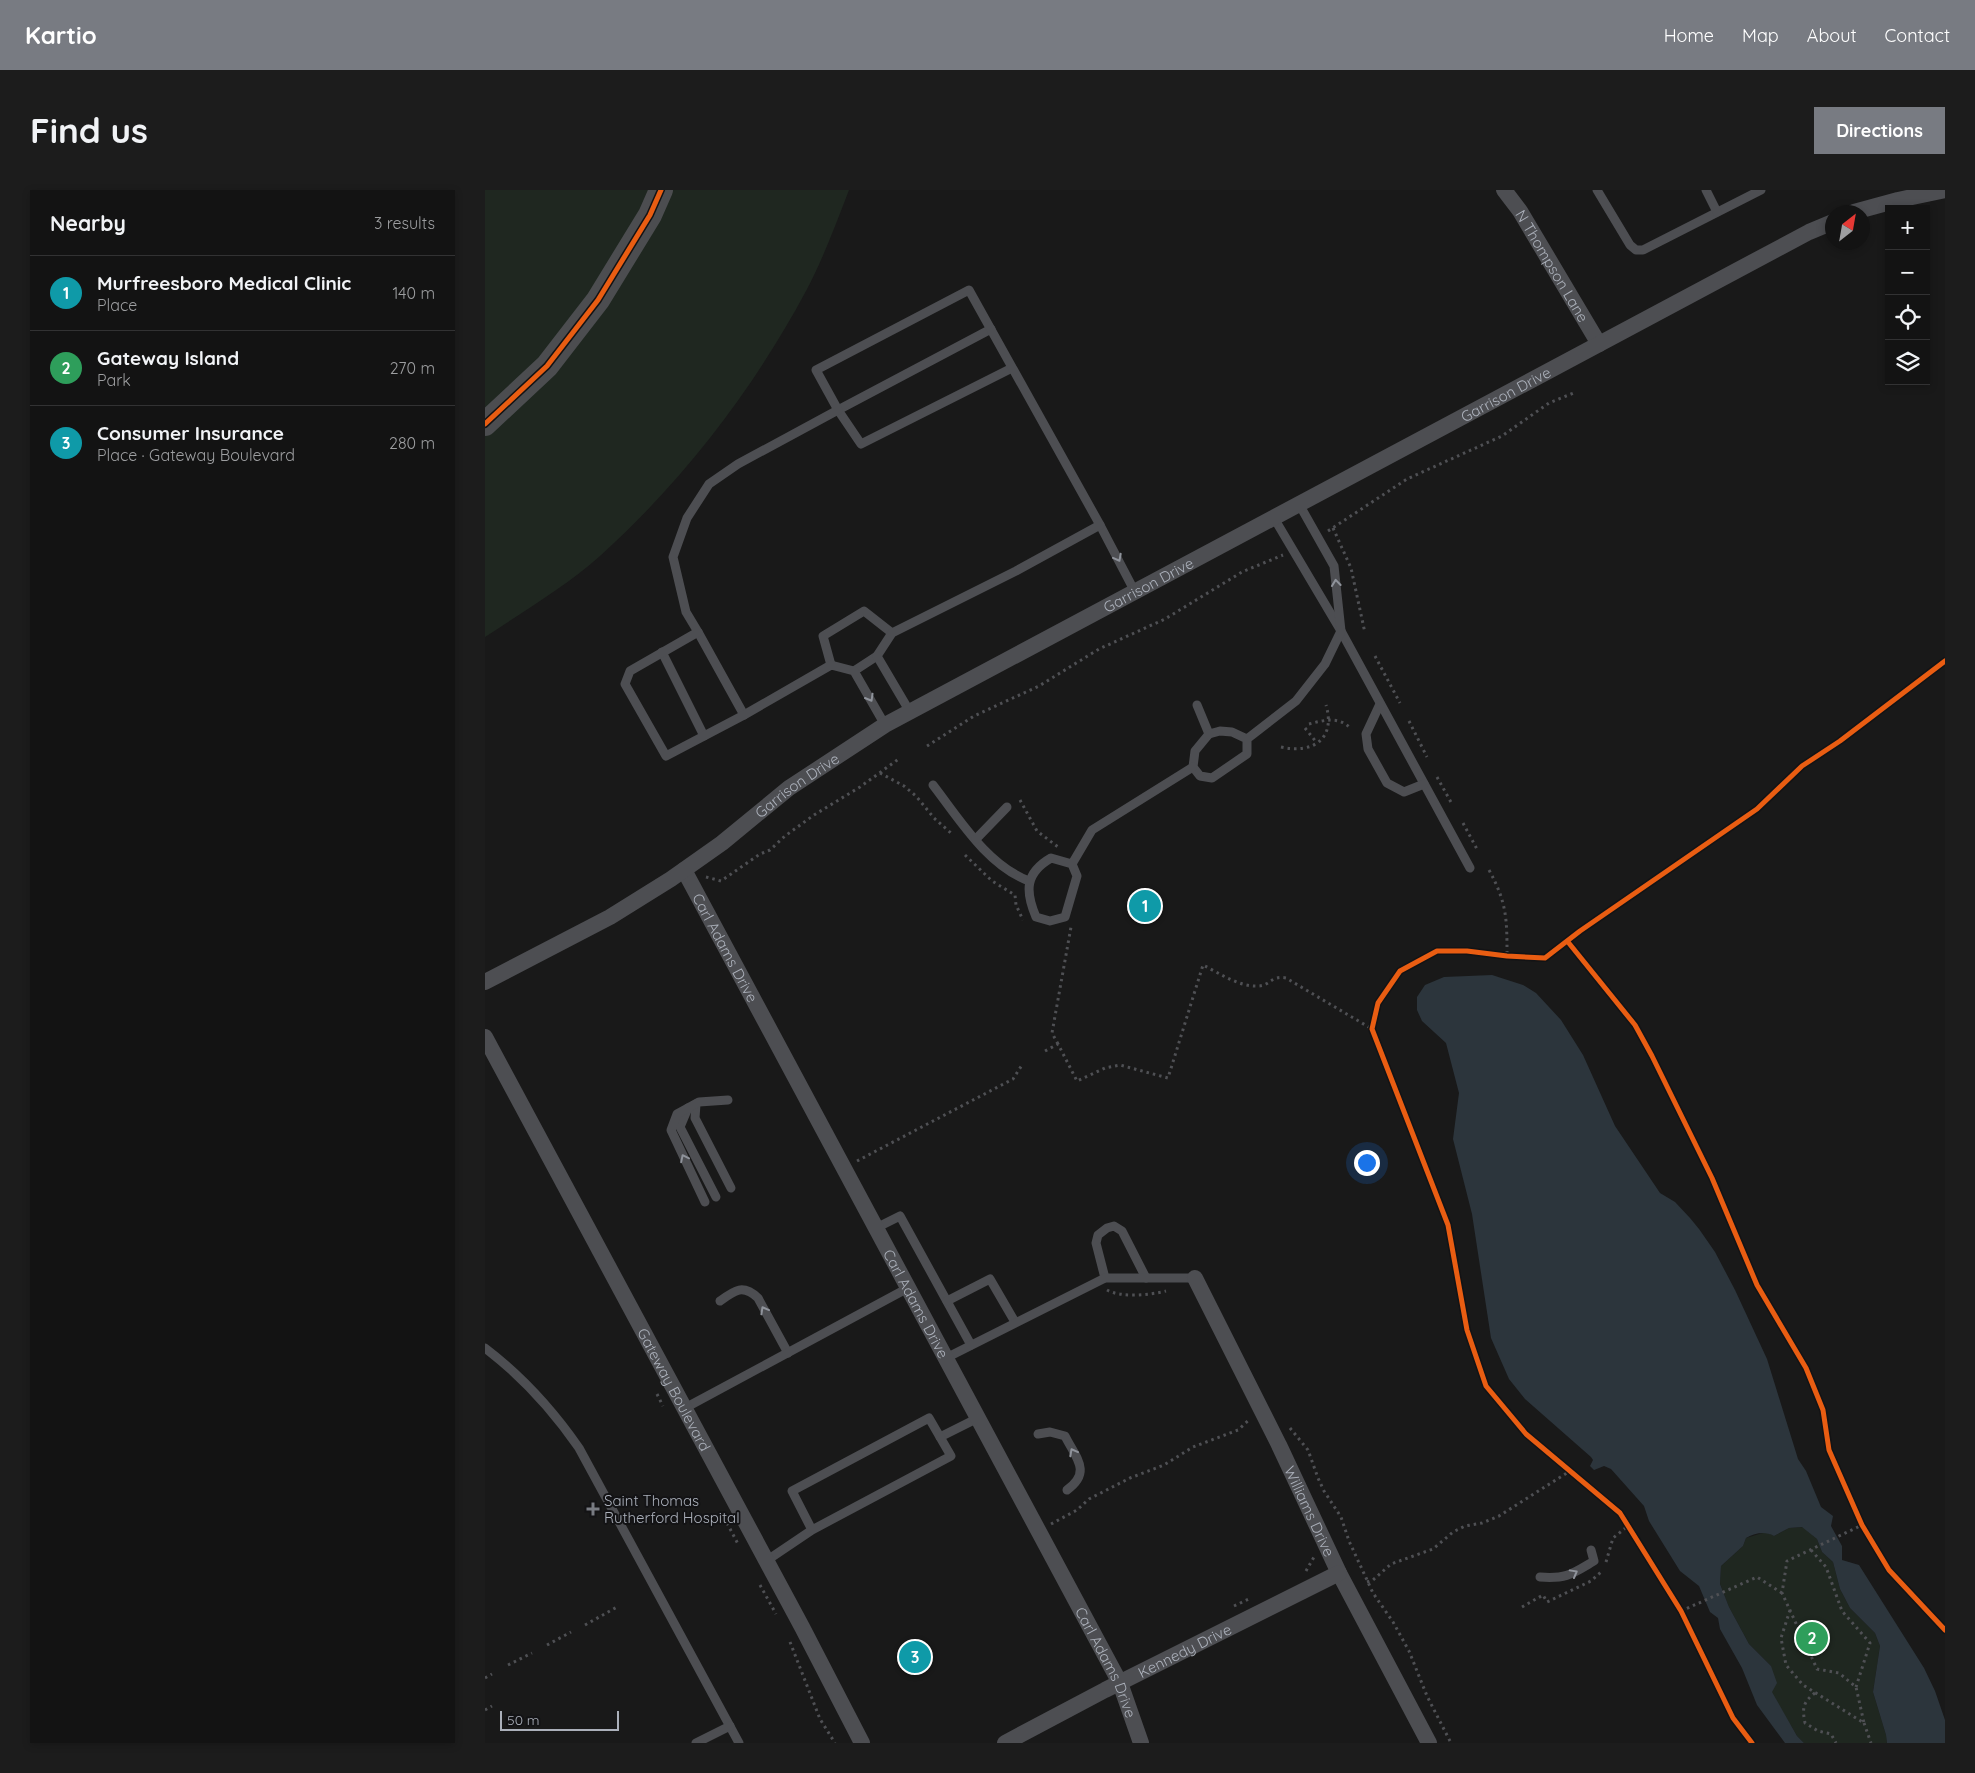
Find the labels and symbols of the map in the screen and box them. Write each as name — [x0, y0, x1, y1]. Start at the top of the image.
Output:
north arrow — [1825, 205, 1870, 250]
street label: N Thompson Lane — [1512, 206, 1593, 325]
street label: Garrison Drive — [1457, 362, 1554, 426]
street label: Garrison Drive — [1100, 553, 1197, 616]
one-way arrow — [1112, 553, 1122, 562]
one-way arrow — [1331, 578, 1342, 586]
one-way arrow — [864, 693, 874, 702]
street label: Garrison Drive — [751, 748, 843, 822]
pin: 1 — [1129, 887, 1161, 925]
street label: Carl Adams Drive — [689, 890, 763, 1005]
your location — [1354, 1150, 1380, 1176]
one-way arrow — [680, 1154, 691, 1163]
street label: Carl Adams Drive — [880, 1246, 954, 1361]
one-way arrow — [761, 1306, 771, 1315]
street label: Gateway Boulevard — [634, 1325, 715, 1454]
one-way arrow — [1069, 1448, 1079, 1457]
street label: Williams Drive — [1281, 1463, 1339, 1560]
place label: Saint Thomas Rutherford Hospital — [604, 1491, 740, 1527]
marker: Saint Thomas Rutherford Hospital — [586, 1502, 600, 1516]
one-way arrow — [1569, 1569, 1578, 1579]
street label: Carl Adams Drive — [1071, 1604, 1141, 1720]
street label: Kennedy Drive — [1135, 1619, 1234, 1682]
pin: 2 — [1796, 1619, 1828, 1657]
pin: 3 — [899, 1638, 931, 1676]
scale bar — [500, 1708, 619, 1731]

